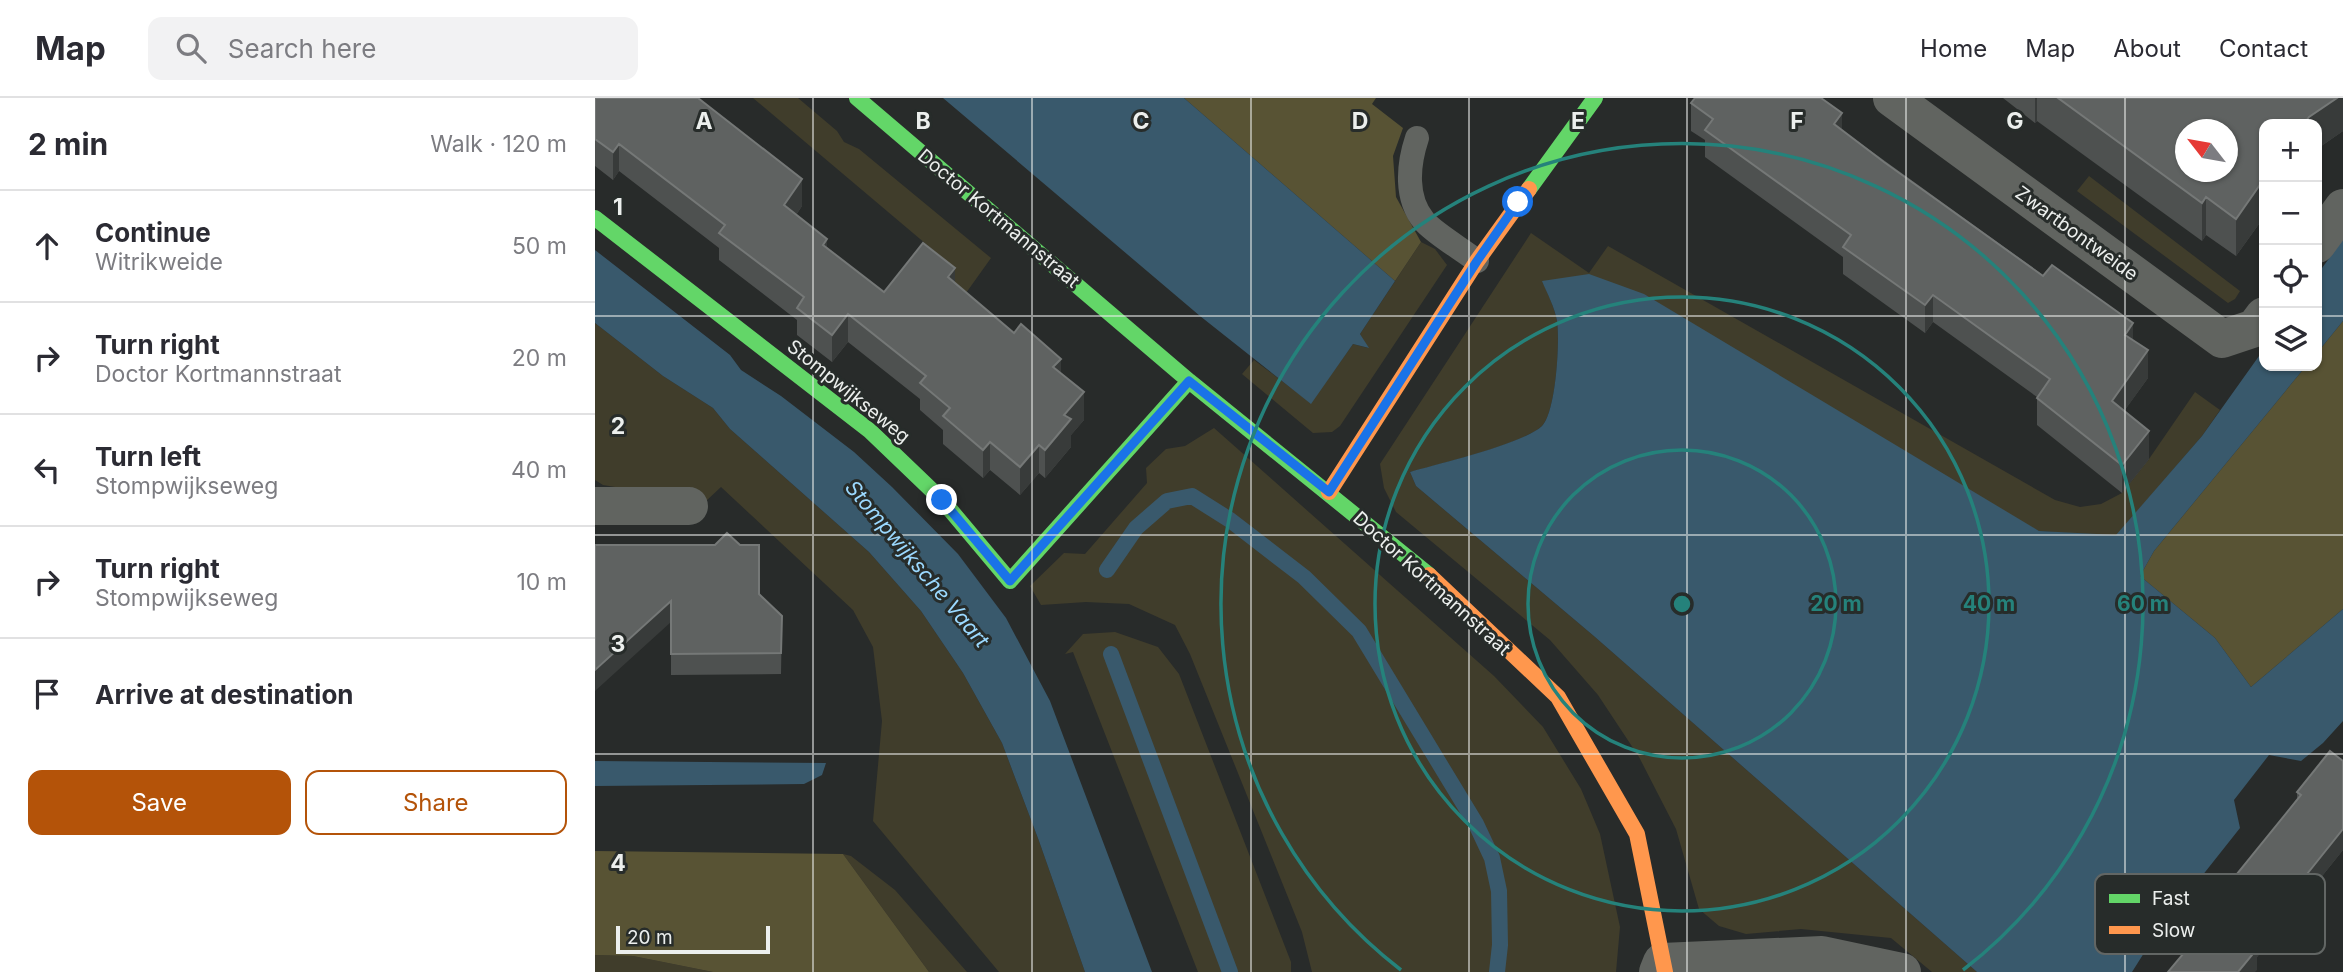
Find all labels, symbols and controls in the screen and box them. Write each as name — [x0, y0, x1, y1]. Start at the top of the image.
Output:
search box — [148, 17, 638, 80]
text: Map — [35, 28, 106, 68]
icon: search — [172, 29, 210, 67]
text: Search here — [228, 33, 376, 64]
text: Home — [1920, 34, 1987, 63]
text: Map — [2025, 34, 2075, 63]
text: About — [2113, 34, 2181, 63]
text: Contact — [2219, 34, 2308, 63]
text: A — [695, 107, 713, 135]
text: B — [915, 107, 931, 135]
text: C — [1132, 107, 1150, 135]
text: D — [1352, 107, 1368, 135]
text: E — [1571, 107, 1585, 135]
text: F — [1790, 107, 1804, 135]
text: G — [2006, 107, 2024, 135]
north arrow — [2175, 119, 2238, 182]
map controls — [2259, 119, 2322, 371]
button: + — [2259, 119, 2322, 182]
text: 2 min — [28, 126, 108, 162]
text: Walk · 120 m — [430, 130, 567, 158]
street label: Doctor Kortmannstraat — [913, 144, 1084, 293]
street label: Zwartbontweide — [2011, 181, 2143, 286]
button: − — [2259, 182, 2322, 245]
route start — [1502, 186, 1533, 217]
text: 1 — [613, 193, 623, 221]
text: Continue — [95, 217, 211, 248]
icon: ahead — [28, 227, 66, 265]
text: 50 m — [512, 232, 567, 260]
button: locate — [2259, 245, 2322, 308]
text: Witrikweide — [95, 248, 223, 276]
button: layers — [2259, 308, 2322, 371]
text: Turn right — [95, 329, 220, 360]
street label: Stompwijkseweg — [783, 335, 915, 448]
icon: right — [28, 339, 66, 377]
text: 20 m — [512, 344, 567, 372]
text: Doctor Kortmannstraat — [95, 360, 342, 388]
text: 2 — [611, 412, 625, 440]
text: Turn left — [95, 441, 201, 472]
icon: left — [28, 451, 66, 489]
text: 40 m — [511, 456, 567, 484]
text: Stompwijkseweg — [95, 472, 278, 500]
water label: Stompwijksche Vaart — [840, 475, 995, 653]
route end — [926, 484, 957, 515]
street label: Doctor Kortmannstraat — [1348, 507, 1515, 660]
text: Turn right — [95, 553, 220, 584]
icon: right — [28, 563, 66, 601]
text: 10 m — [517, 568, 567, 596]
text: Stompwijkseweg — [95, 584, 278, 612]
text: 20 m — [1810, 591, 1862, 616]
text: 40 m — [1963, 591, 2015, 616]
text: 60 m — [2117, 591, 2169, 616]
centre of rings — [1670, 592, 1694, 616]
text: 3 — [611, 630, 625, 658]
icon: arrive — [28, 675, 66, 713]
text: Arrive at destination — [95, 679, 354, 710]
button: Save — [28, 770, 291, 835]
button: Share — [305, 770, 567, 835]
text: 4 — [610, 849, 626, 877]
legend — [2095, 874, 2325, 954]
text: Fast — [2152, 887, 2190, 910]
text: Slow — [2152, 919, 2195, 942]
scale bar — [616, 923, 770, 955]
text: 20 m — [627, 926, 673, 949]

